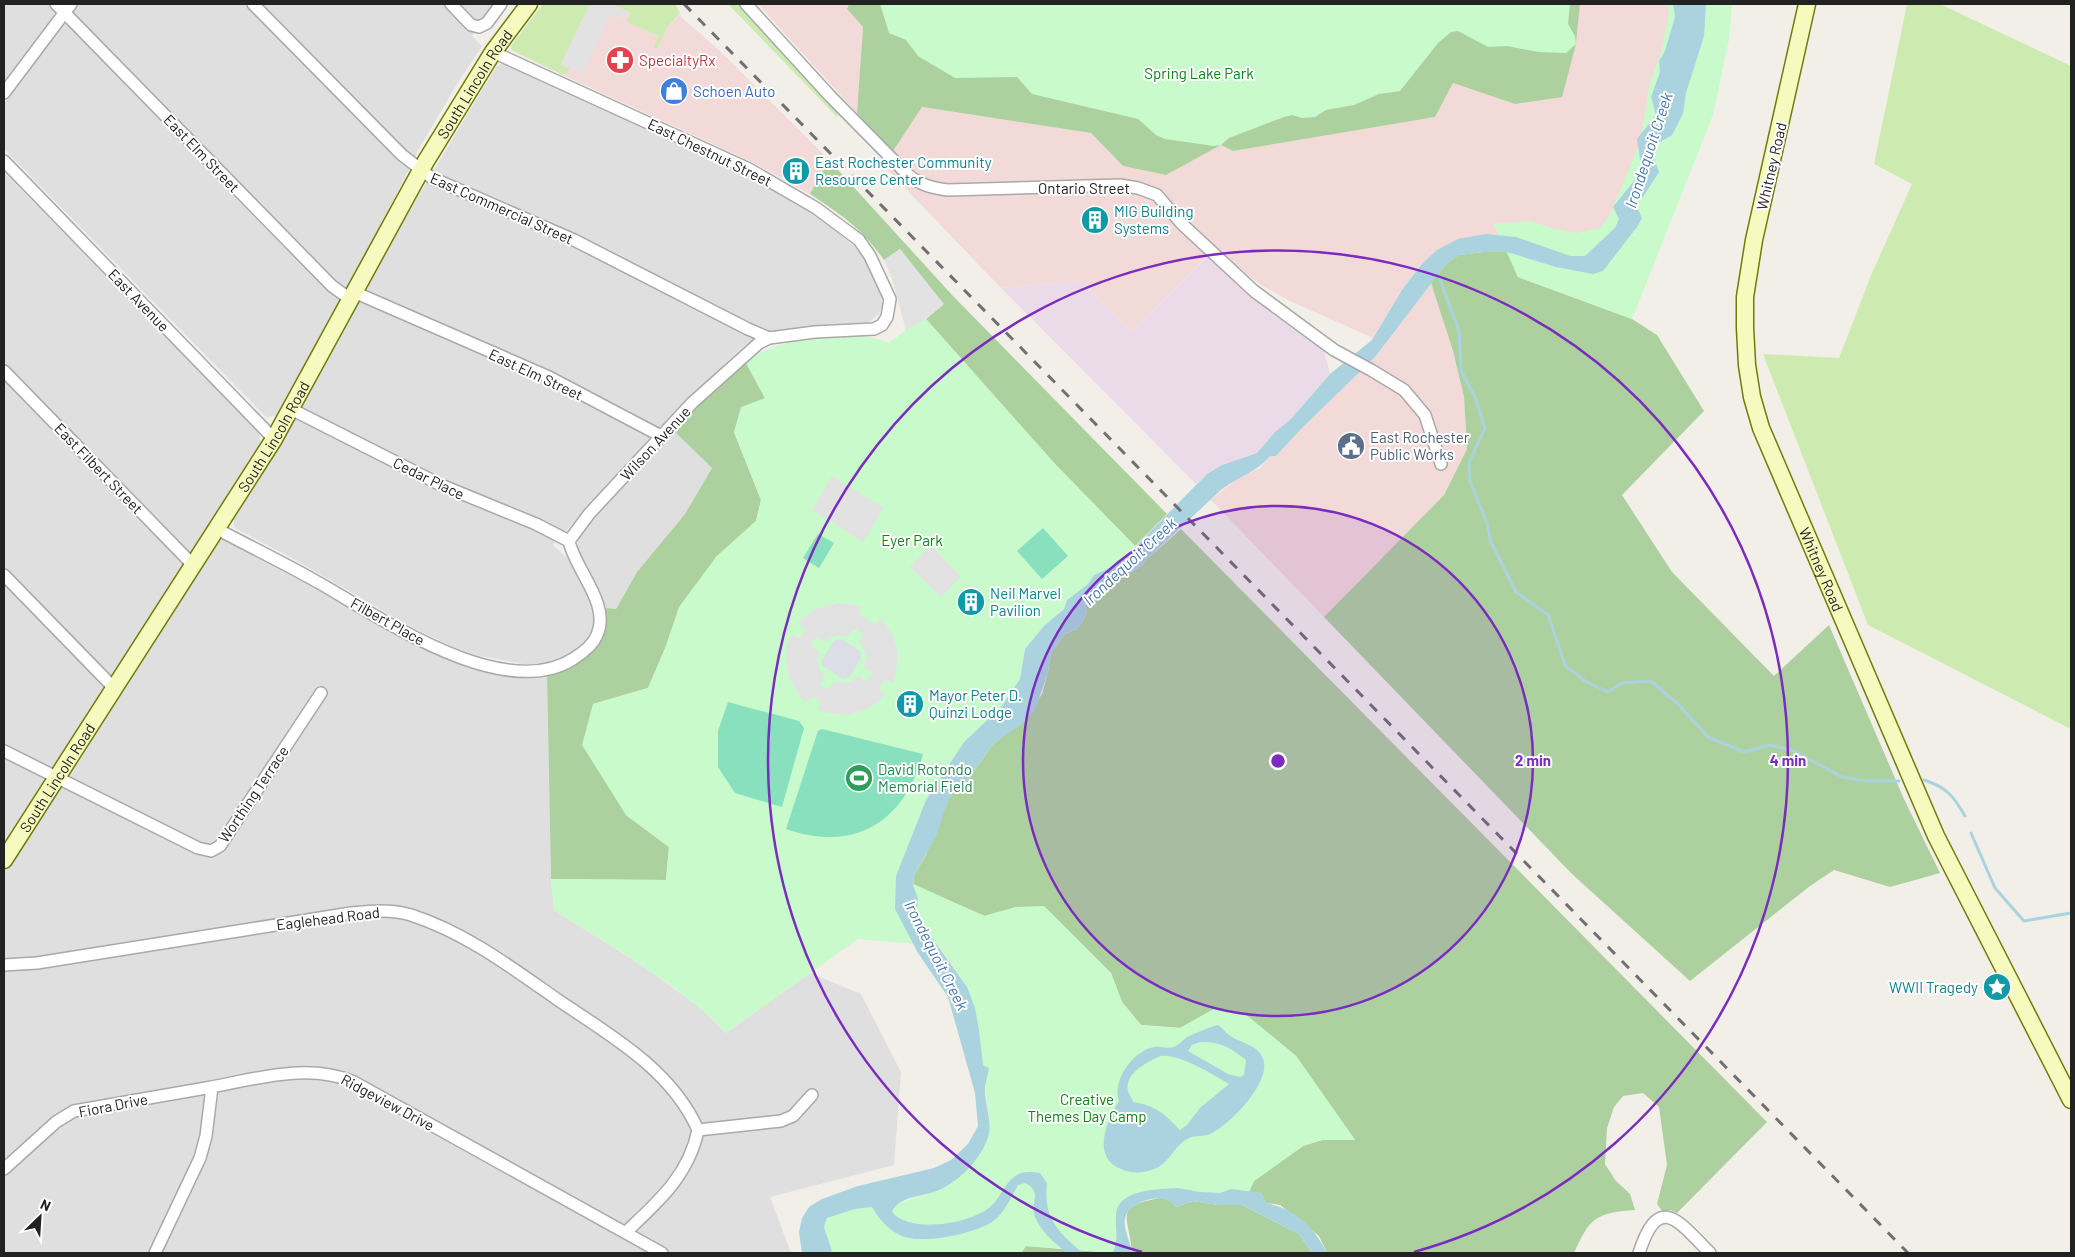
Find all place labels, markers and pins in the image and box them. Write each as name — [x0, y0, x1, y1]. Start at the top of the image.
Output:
pharmacy icon: SpecialtyRx — [605, 45, 635, 75]
place label: SpecialtyRx — [639, 51, 715, 69]
shop icon: Schoen Auto — [659, 76, 689, 106]
place label: Schoen Auto — [693, 82, 775, 100]
place label: East Rochester Community Resource Center — [815, 153, 992, 188]
building icon: East Rochester Community Resource Center — [781, 156, 811, 186]
place label: MIG Building Systems — [1114, 202, 1193, 237]
building icon: MIG Building Systems — [1080, 205, 1110, 235]
place label: East Rochester Public Works — [1370, 428, 1470, 463]
public building icon: East Rochester Public Works — [1336, 431, 1366, 461]
place label: Neil Marvel Pavilion — [990, 584, 1061, 619]
building icon: Neil Marvel Pavilion — [956, 587, 986, 617]
place label: Mayor Peter D. Quinzi Lodge — [929, 686, 1022, 721]
building icon: Mayor Peter D. Quinzi Lodge — [895, 689, 925, 719]
centre of rings — [1269, 752, 1287, 770]
place label: David Rotondo Memorial Field — [878, 760, 973, 795]
sports icon: David Rotondo Memorial Field — [844, 763, 874, 793]
place icon: WWII Tragedy — [1982, 972, 2012, 1002]
place label: WWII Tragedy — [1889, 978, 1978, 996]

